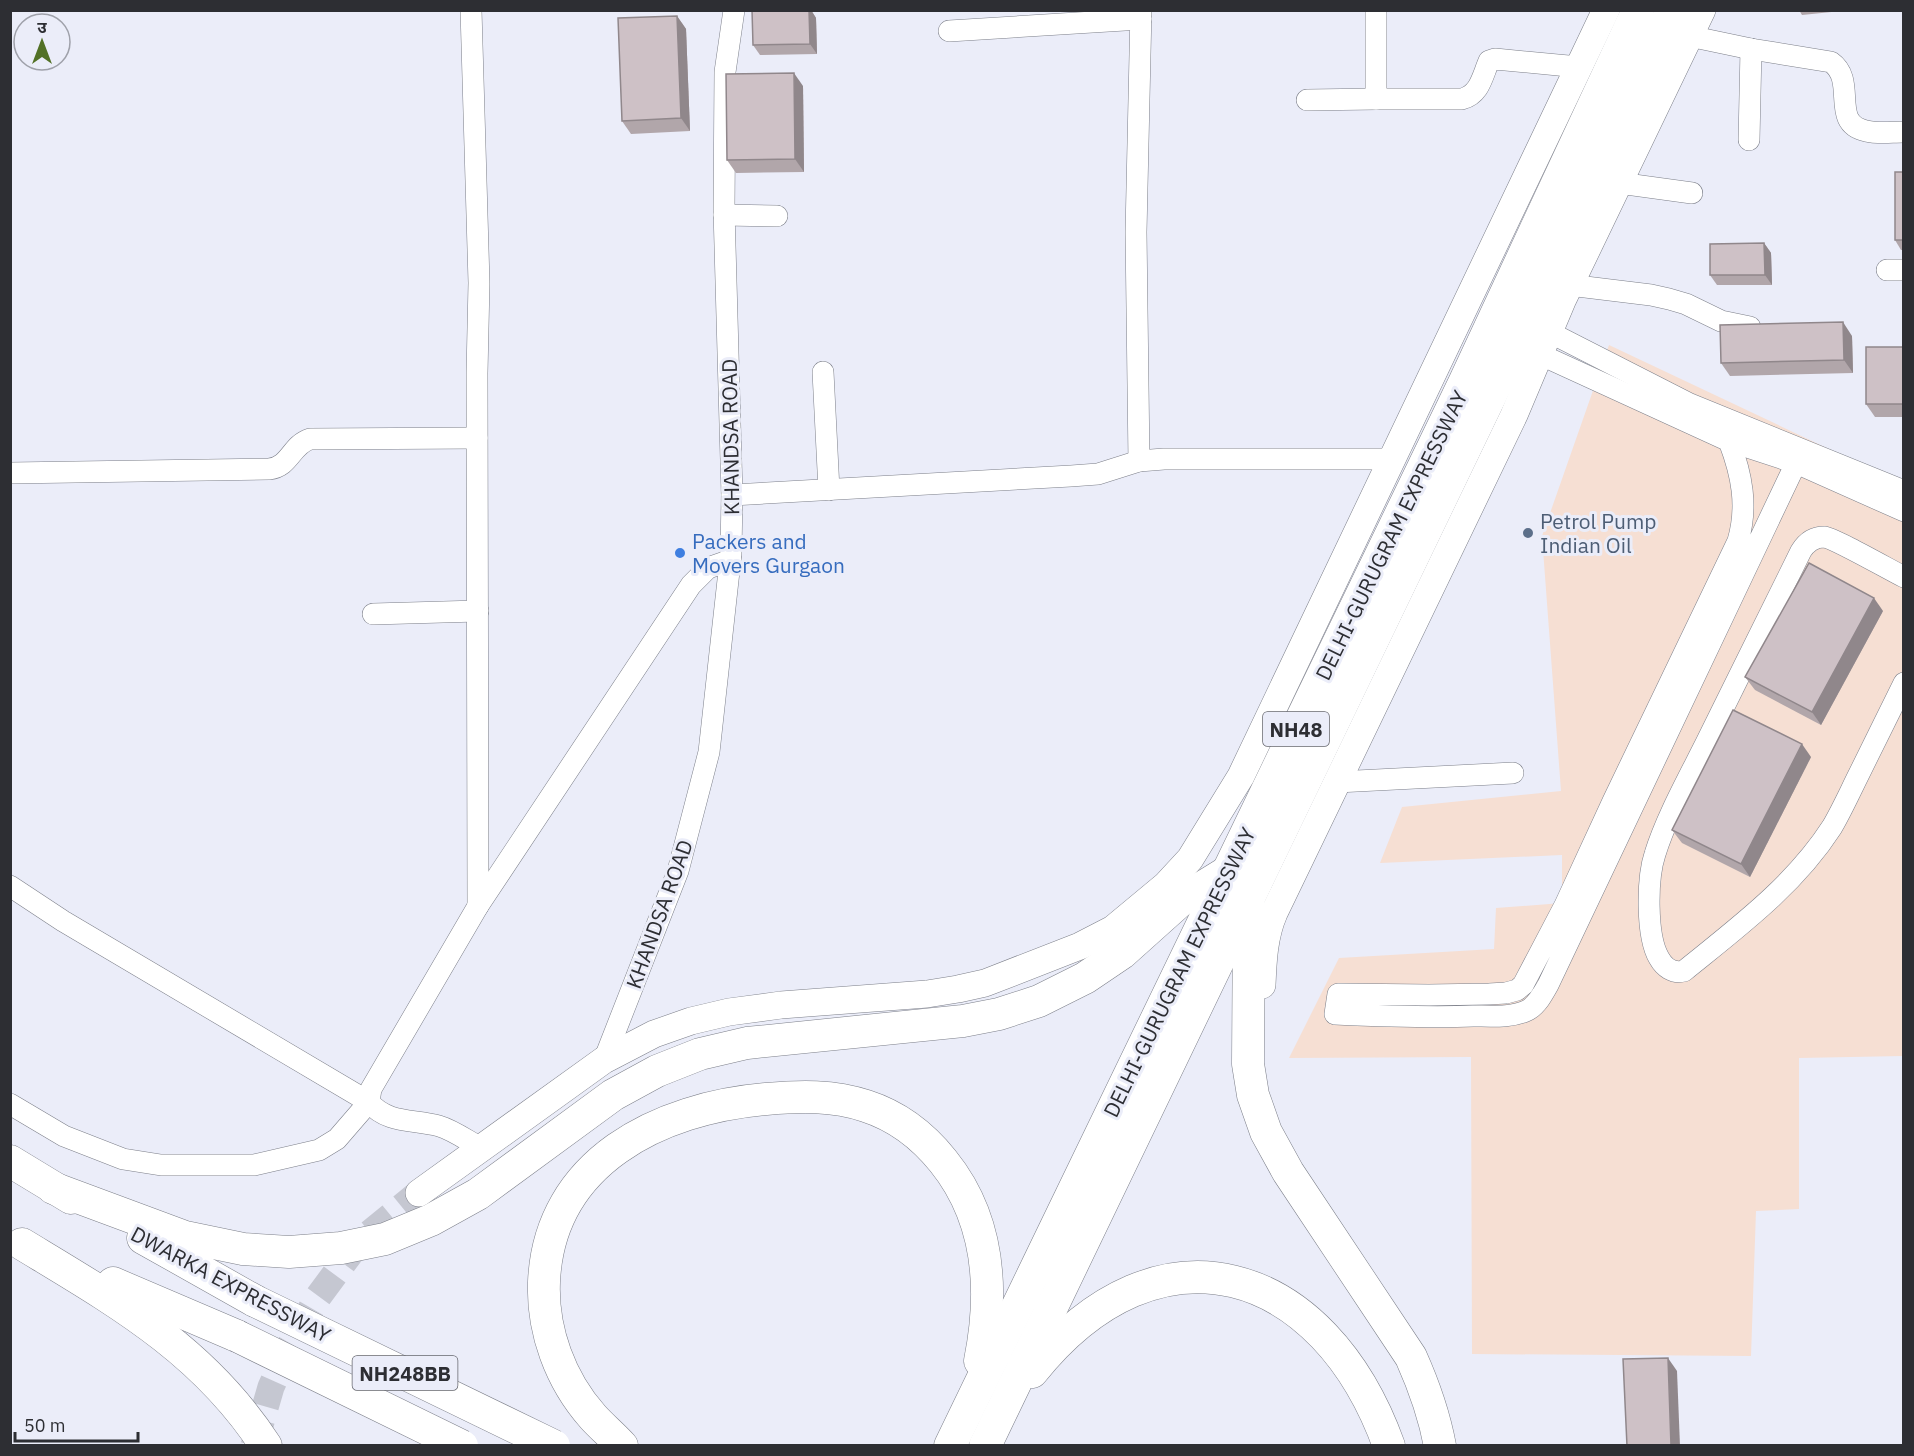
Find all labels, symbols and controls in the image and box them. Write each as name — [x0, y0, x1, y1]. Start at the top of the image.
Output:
north arrow — [12, 12, 72, 72]
text: उ — [37, 17, 47, 37]
street label: KHANDSA ROAD — [715, 359, 745, 515]
street label: DELHI-GURUGRAM EXPRESSWAY — [1308, 385, 1474, 685]
place label: Petrol Pump Indian Oil — [1540, 507, 1656, 559]
marker: Petrol Pump Indian Oil — [1521, 526, 1535, 540]
place label: Packers and Movers Gurgaon — [692, 527, 845, 579]
marker: Packers and Movers Gurgaon — [673, 546, 687, 560]
road number: NH48 — [1263, 712, 1329, 746]
street label: DELHI-GURUGRAM EXPRESSWAY — [1096, 822, 1262, 1122]
street label: KHANDSA ROAD — [619, 836, 699, 992]
street label: DWARKA EXPRESSWAY — [126, 1219, 336, 1349]
road number: NH248BB — [352, 1356, 458, 1390]
scale bar — [15, 1405, 138, 1443]
text: 50 m — [24, 1414, 66, 1437]

